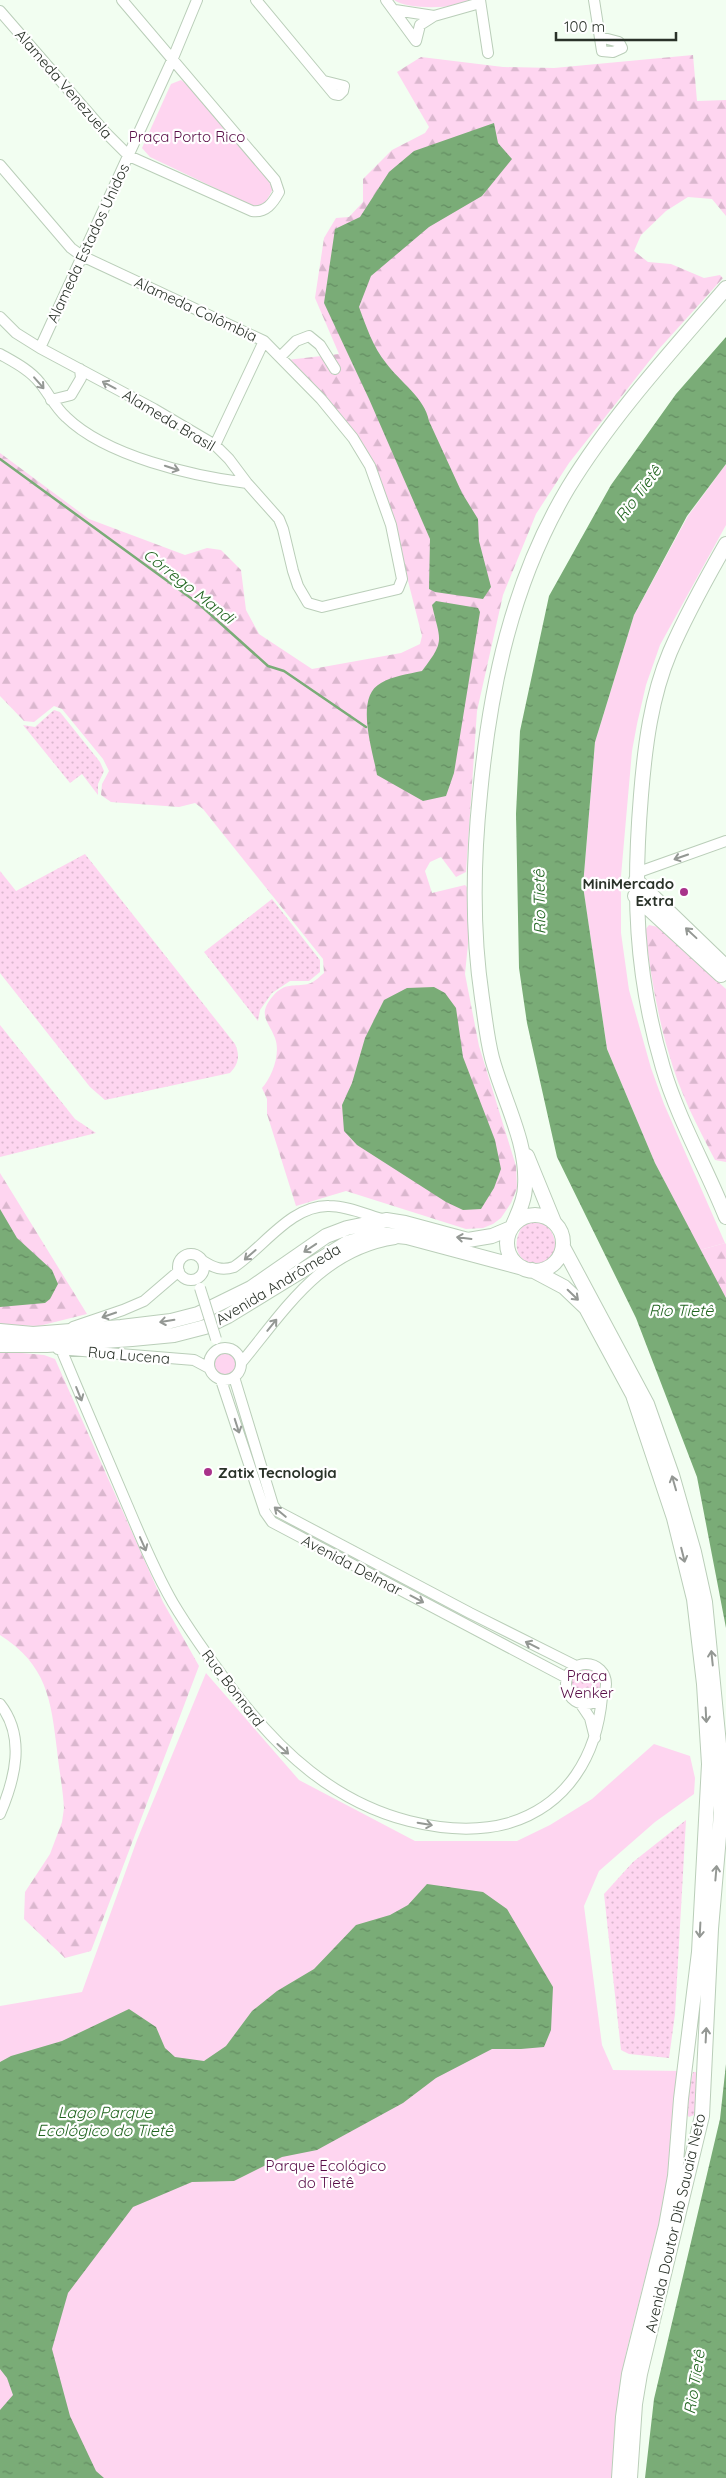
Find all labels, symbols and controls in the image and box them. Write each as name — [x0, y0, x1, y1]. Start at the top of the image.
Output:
scale bar — [556, 10, 676, 42]
text: 100 m — [564, 17, 605, 36]
street label: Alameda Venezuela — [11, 25, 117, 143]
park label: Praça Porto Rico — [129, 127, 245, 146]
street label: Alameda Estados Unidos — [43, 160, 133, 326]
street label: Alameda Colômbia — [132, 272, 260, 346]
one-way arrow — [33, 377, 44, 390]
one-way arrow — [102, 380, 117, 390]
street label: Alameda Brasil — [119, 385, 219, 455]
water label: Rio Tietê — [611, 460, 666, 525]
one-way arrow — [164, 464, 180, 473]
water label: Córrego Mandi — [139, 544, 240, 629]
one-way arrow — [674, 853, 689, 862]
water label: Rio Tietê — [528, 869, 550, 935]
place label: MiniMercado Extra — [582, 874, 674, 910]
marker: MiniMercado Extra — [678, 886, 690, 898]
one-way arrow — [685, 927, 698, 939]
one-way arrow — [456, 1233, 472, 1243]
street label: Avenida Andrômeda — [212, 1239, 344, 1329]
one-way arrow — [303, 1243, 317, 1253]
one-way arrow — [244, 1249, 257, 1260]
one-way arrow — [567, 1289, 580, 1301]
water label: Rio Tietê — [649, 1300, 714, 1320]
one-way arrow — [102, 1311, 117, 1320]
one-way arrow — [159, 1316, 175, 1326]
one-way arrow — [266, 1319, 277, 1332]
street label: Rua Lucena — [87, 1342, 171, 1368]
one-way arrow — [75, 1386, 85, 1401]
one-way arrow — [233, 1417, 243, 1433]
place label: Zatix Tecnologia — [218, 1463, 337, 1482]
marker: Zatix Tecnologia — [202, 1466, 214, 1478]
one-way arrow — [669, 1475, 679, 1491]
one-way arrow — [274, 1506, 287, 1517]
street label: Avenida Delmar — [298, 1531, 406, 1600]
one-way arrow — [138, 1536, 148, 1551]
one-way arrow — [679, 1546, 688, 1562]
one-way arrow — [409, 1595, 424, 1604]
one-way arrow — [525, 1640, 540, 1649]
street label: Rua Bonnard — [198, 1646, 268, 1730]
one-way arrow — [707, 1650, 717, 1666]
park label: Praça Wenker — [560, 1666, 614, 1702]
one-way arrow — [702, 1707, 711, 1723]
one-way arrow — [277, 1743, 290, 1755]
one-way arrow — [416, 1820, 432, 1830]
one-way arrow — [711, 1865, 721, 1881]
one-way arrow — [695, 1922, 705, 1938]
one-way arrow — [702, 2027, 711, 2043]
water label: Lago Parque Ecológico do Tietê — [37, 2102, 174, 2140]
street label: Avenida Doutor Dib Sauaia Neto — [641, 2112, 709, 2334]
park label: Parque Ecológico do Tietê — [266, 2156, 386, 2192]
water label: Rio Tietê — [679, 2348, 709, 2416]

